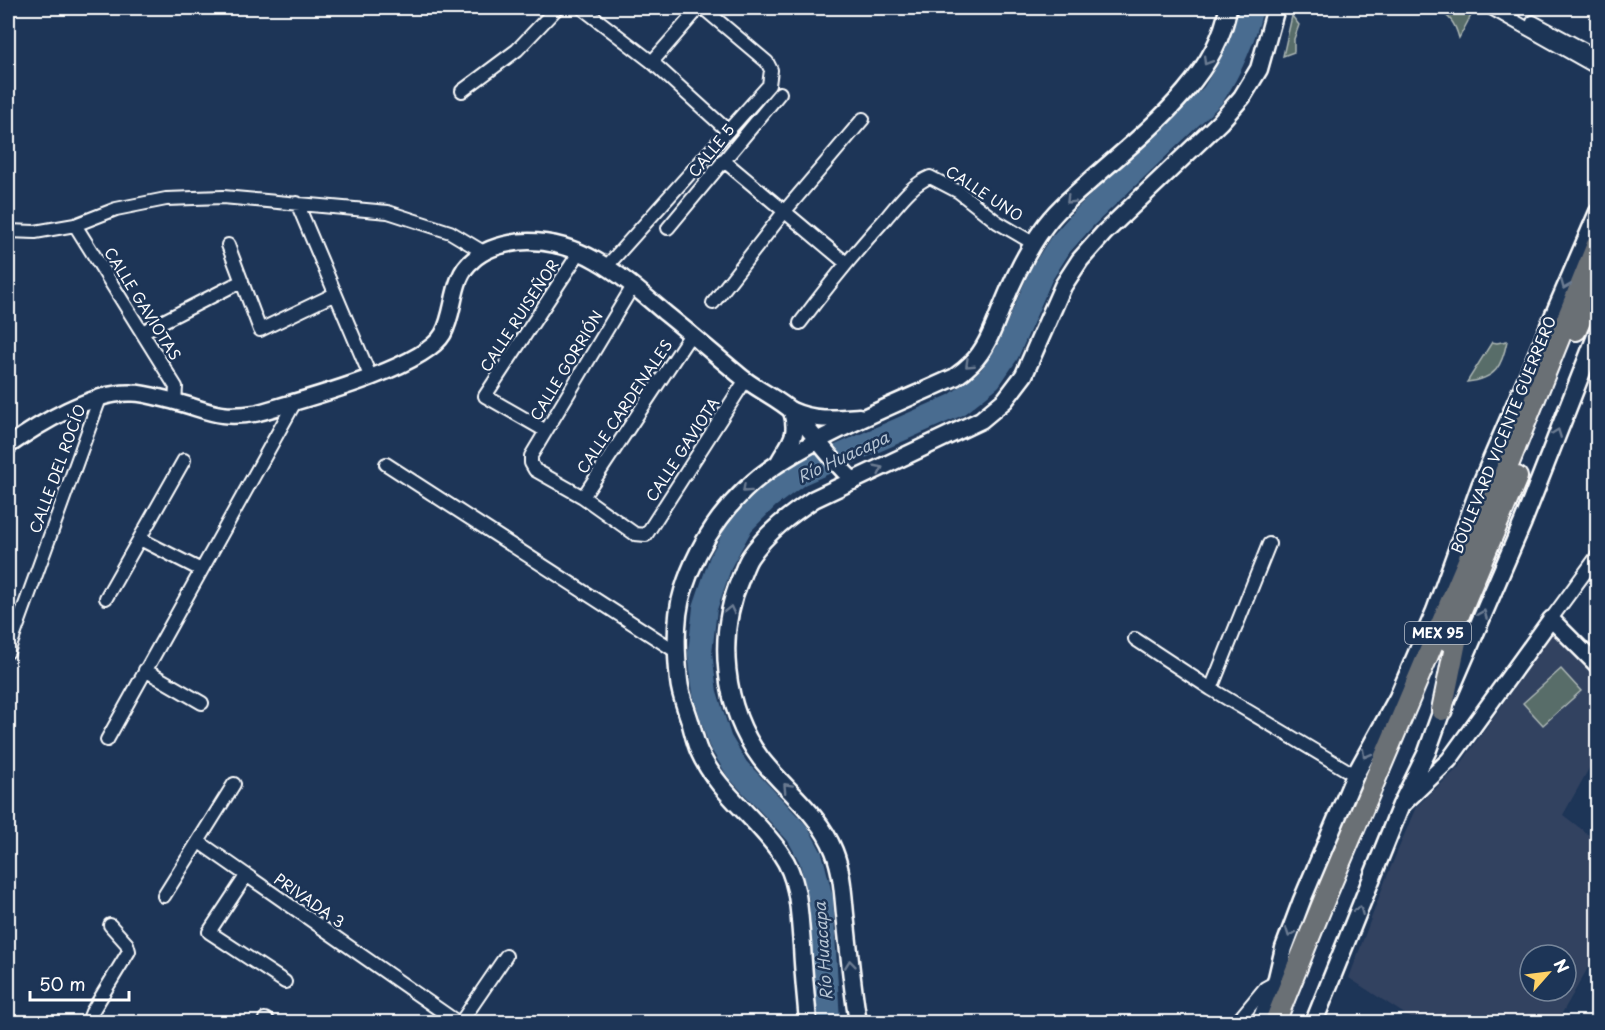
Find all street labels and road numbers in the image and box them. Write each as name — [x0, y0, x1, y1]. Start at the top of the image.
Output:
street label: CALLE 5 — [682, 118, 740, 182]
street label: CALLE UNO — [942, 159, 1028, 226]
street label: CALLE GAVIOTAS — [99, 242, 187, 364]
street label: CALLE RUISEÑOR — [474, 254, 564, 376]
street label: CALLE GORRIÓN — [524, 306, 608, 425]
street label: BOULEVARD VICENTE GUERRERO — [1444, 312, 1561, 557]
street label: CALLE CARDENALES — [570, 335, 677, 478]
street label: CALLE GAVIOTA — [639, 392, 724, 506]
street label: CALLE DEL ROCÍO — [23, 401, 91, 536]
road number: MEX 95 — [1405, 622, 1471, 644]
street label: PRIVADA 3 — [270, 867, 350, 933]

